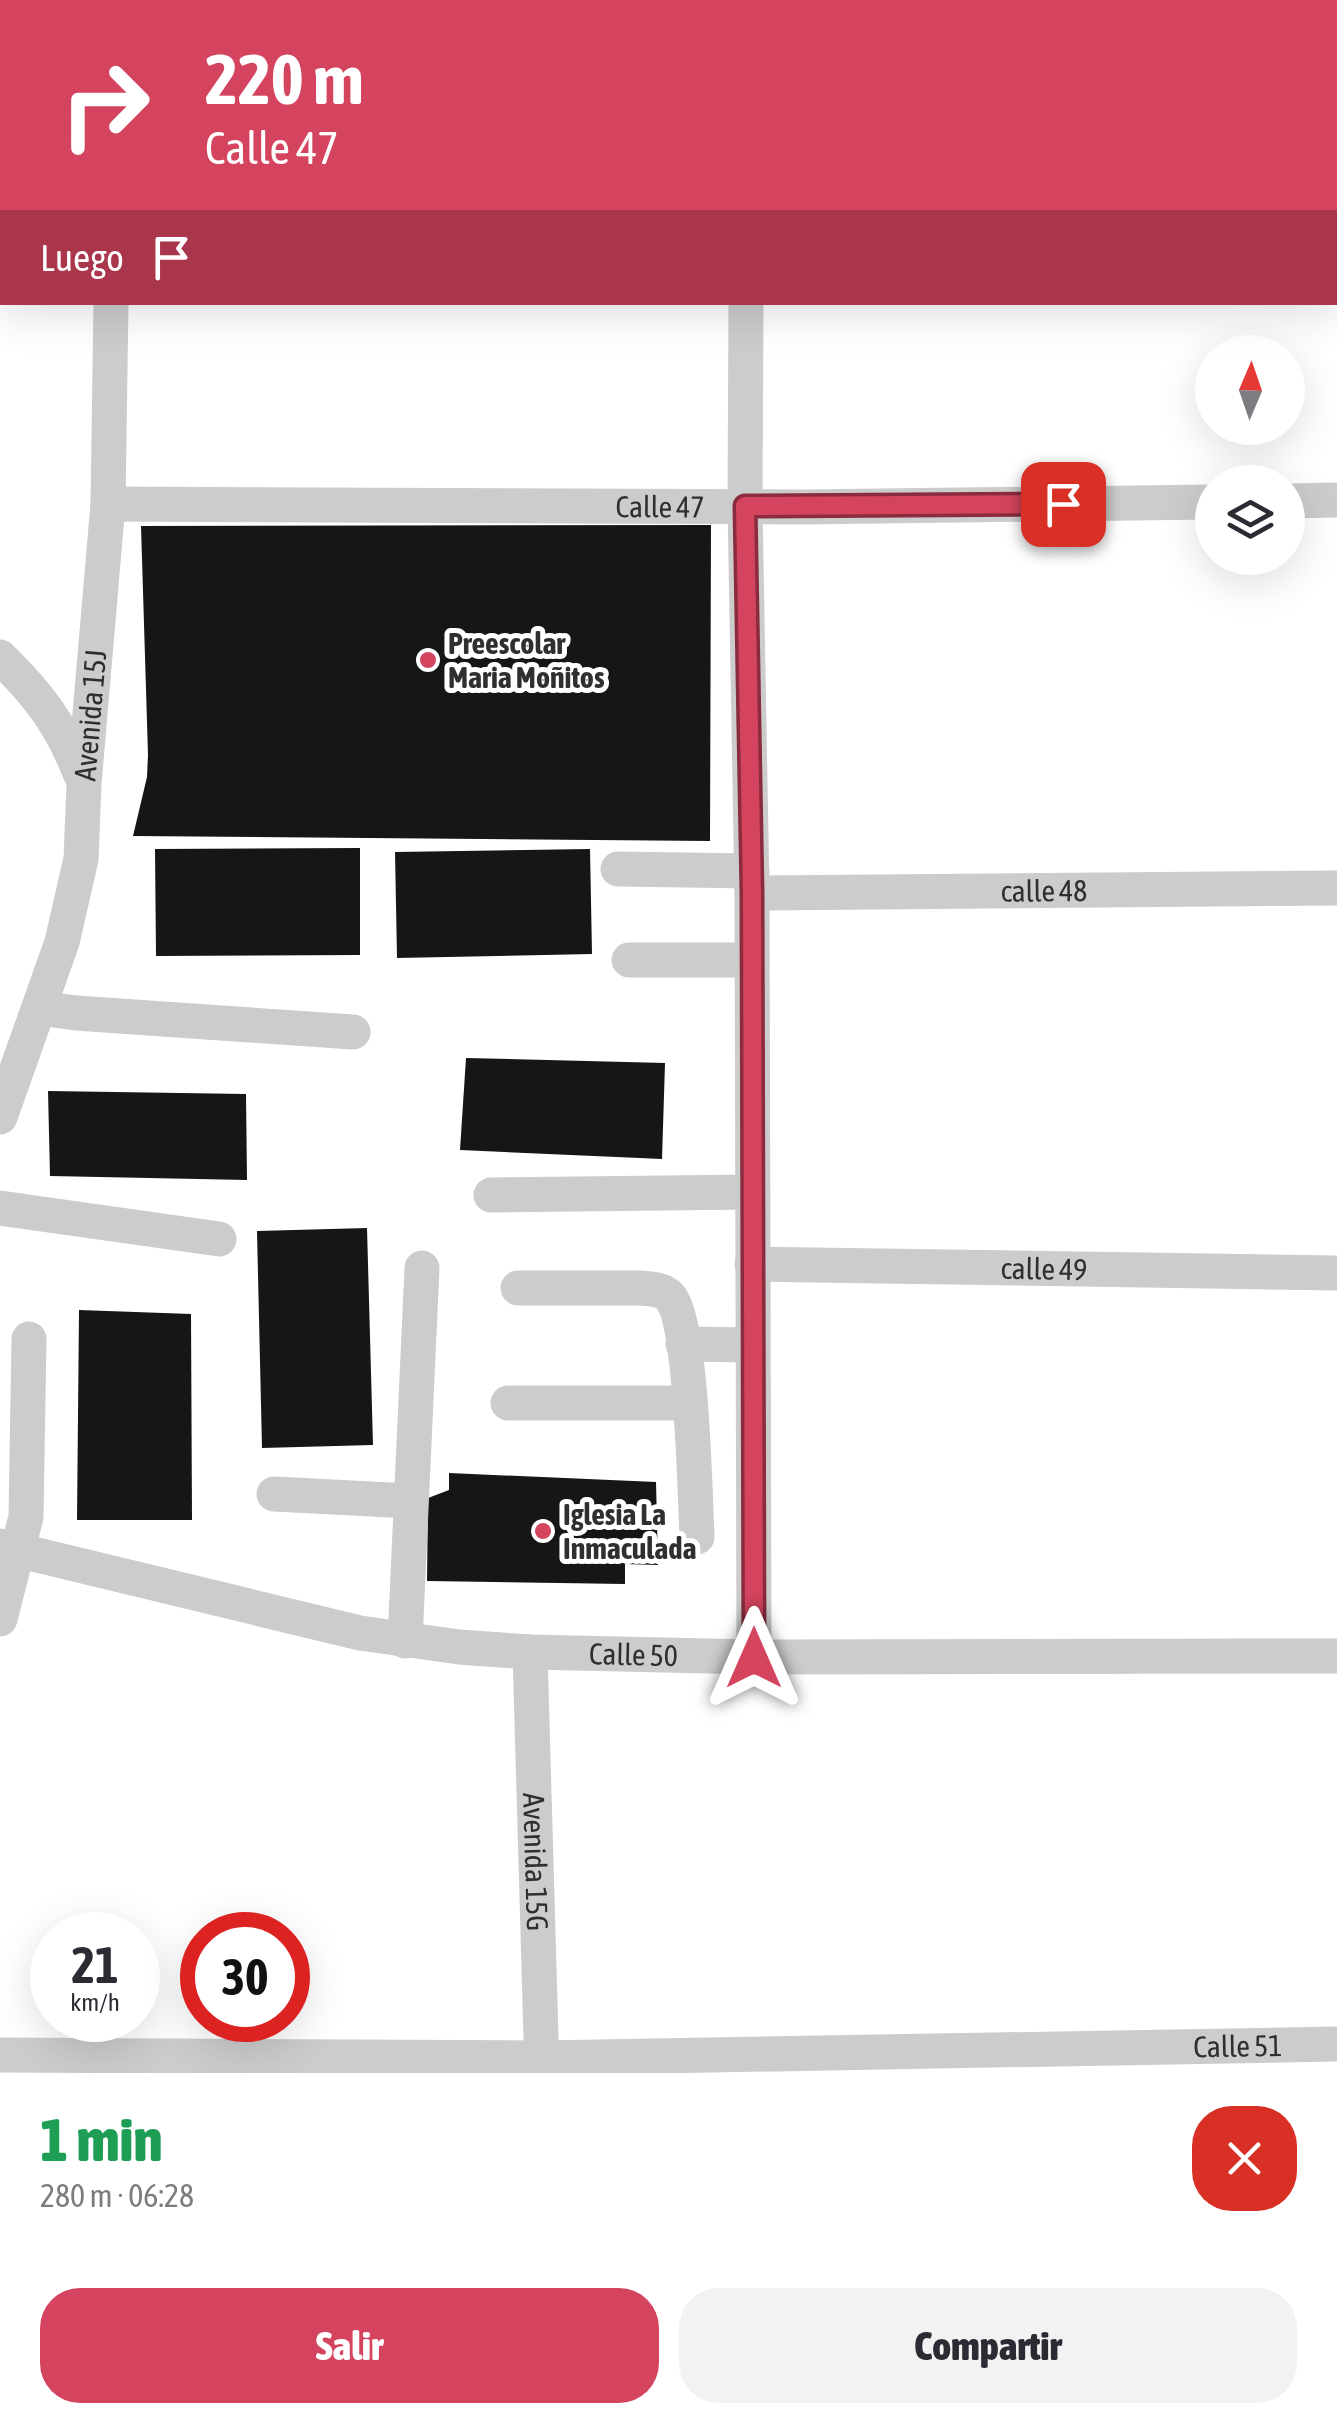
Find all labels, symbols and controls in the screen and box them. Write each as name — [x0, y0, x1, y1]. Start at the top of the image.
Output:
text: 220 m — [205, 39, 364, 119]
icon: right — [40, 40, 170, 170]
text: Calle 47 — [205, 122, 338, 174]
icon: arrive — [144, 230, 199, 285]
text: Luego — [40, 236, 124, 279]
north arrow — [1195, 335, 1305, 445]
map controls — [1195, 335, 1305, 575]
pin — [1021, 462, 1106, 547]
button: layers — [1195, 465, 1305, 575]
icon: arrive — [1036, 477, 1091, 532]
street label: Calle 47 — [615, 489, 705, 524]
place label: Preescolar Maria Moñitos — [448, 626, 605, 694]
street label: Avenida 15J — [67, 648, 112, 782]
marker: Preescolar Maria Moñitos — [417, 649, 439, 671]
street label: calle 48 — [1001, 873, 1087, 908]
street label: calle 49 — [1000, 1251, 1088, 1286]
place label: Iglesia La Inmaculada — [563, 1497, 696, 1565]
marker: Iglesia La Inmaculada — [532, 1520, 554, 1542]
position arrow — [702, 1606, 806, 1710]
street label: Calle 50 — [589, 1636, 678, 1672]
street label: Avenida 15G — [517, 1792, 555, 1932]
speed limit sign: 30 — [180, 1912, 310, 2042]
text: 21 — [71, 1936, 118, 1994]
text: km/h — [70, 1988, 120, 2016]
street label: Calle 51 — [1193, 2028, 1283, 2064]
text: 1 min — [40, 2105, 163, 2174]
button: close — [1192, 2106, 1297, 2211]
text: 280 m · 06:28 — [40, 2177, 194, 2214]
button: Salir — [40, 2288, 659, 2403]
button: Compartir — [679, 2288, 1297, 2403]

